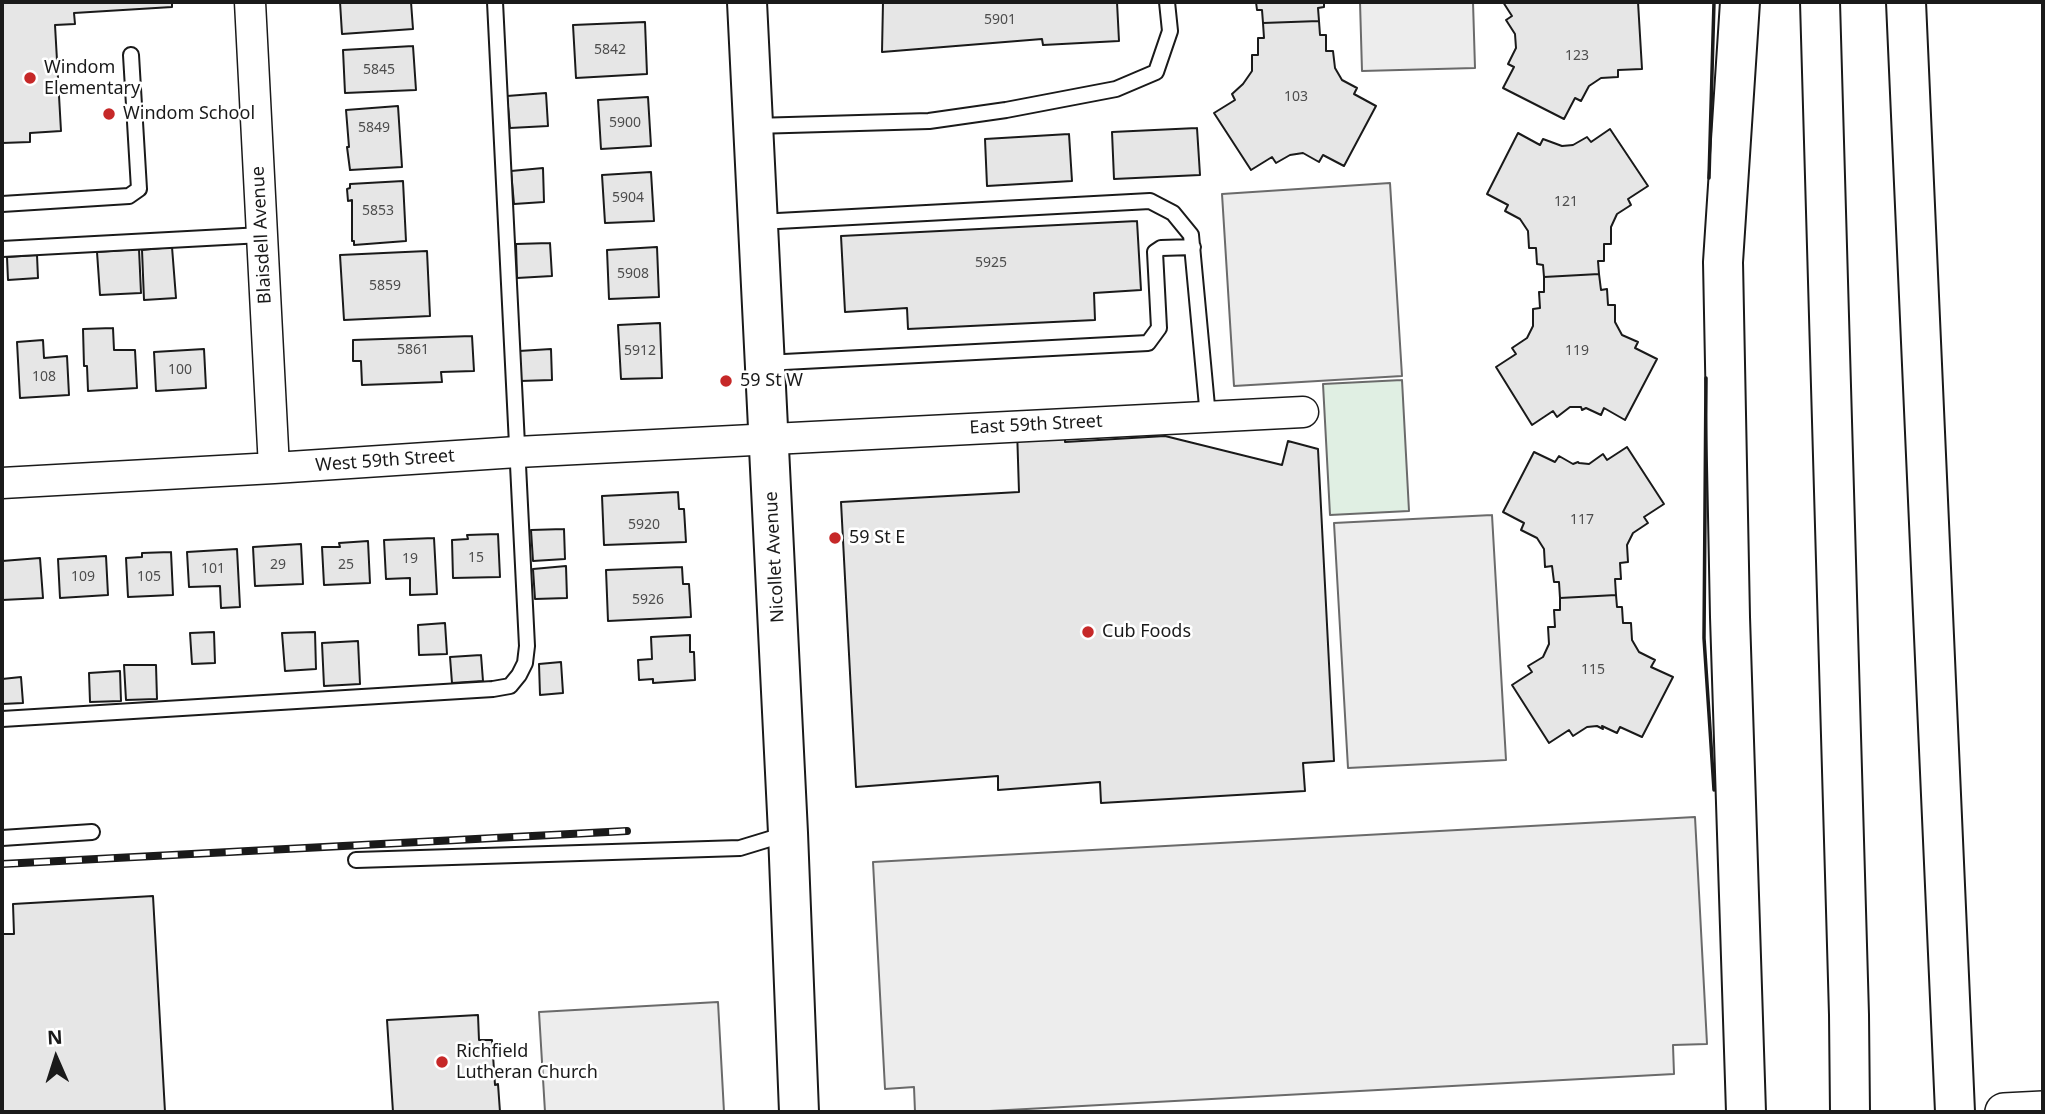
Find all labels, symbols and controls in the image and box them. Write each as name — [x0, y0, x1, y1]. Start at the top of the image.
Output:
house number: 5901 — [984, 12, 1016, 28]
house number: 5842 — [594, 42, 626, 58]
house number: 123 — [1565, 48, 1589, 64]
place label: Windom Elementary — [44, 57, 140, 100]
house number: 5845 — [363, 62, 395, 78]
marker: Windom Elementary — [22, 70, 38, 86]
house number: 103 — [1284, 89, 1308, 105]
place label: Windom School — [123, 103, 255, 125]
marker: Windom School — [101, 106, 117, 122]
house number: 5900 — [609, 115, 641, 131]
house number: 5849 — [358, 120, 390, 136]
street label: Blaisdell Avenue — [248, 165, 276, 305]
house number: 5904 — [612, 190, 644, 206]
house number: 121 — [1554, 194, 1578, 210]
house number: 5853 — [362, 203, 394, 219]
house number: 5925 — [975, 255, 1007, 271]
house number: 5908 — [617, 266, 649, 282]
house number: 5859 — [369, 278, 401, 294]
house number: 5861 — [397, 342, 429, 358]
house number: 5912 — [624, 343, 656, 359]
house number: 119 — [1565, 343, 1589, 359]
house number: 100 — [168, 362, 192, 378]
house number: 108 — [32, 369, 56, 385]
place label: 59 St W — [740, 370, 803, 392]
marker: 59 St W — [718, 373, 734, 389]
street label: East 59th Street — [969, 411, 1103, 439]
street label: West 59th Street — [315, 445, 455, 477]
street label: Nicollet Avenue — [761, 491, 789, 623]
house number: 117 — [1570, 512, 1594, 528]
house number: 5920 — [628, 517, 660, 533]
place label: 59 St E — [849, 527, 905, 549]
marker: 59 St E — [827, 530, 843, 546]
house number: 15 — [468, 550, 484, 566]
house number: 19 — [402, 551, 418, 567]
house number: 29 — [270, 557, 286, 573]
house number: 25 — [338, 557, 354, 573]
house number: 101 — [201, 561, 225, 577]
house number: 109 — [71, 569, 95, 585]
house number: 105 — [137, 569, 161, 585]
house number: 5926 — [632, 592, 664, 608]
place label: Cub Foods — [1102, 621, 1191, 643]
marker: Cub Foods — [1080, 624, 1096, 640]
house number: 115 — [1581, 662, 1605, 678]
north arrow — [21, 1023, 91, 1093]
text: N — [46, 1024, 63, 1050]
place label: Richfield Lutheran Church — [456, 1041, 598, 1084]
marker: Richfield Lutheran Church — [434, 1054, 450, 1070]

